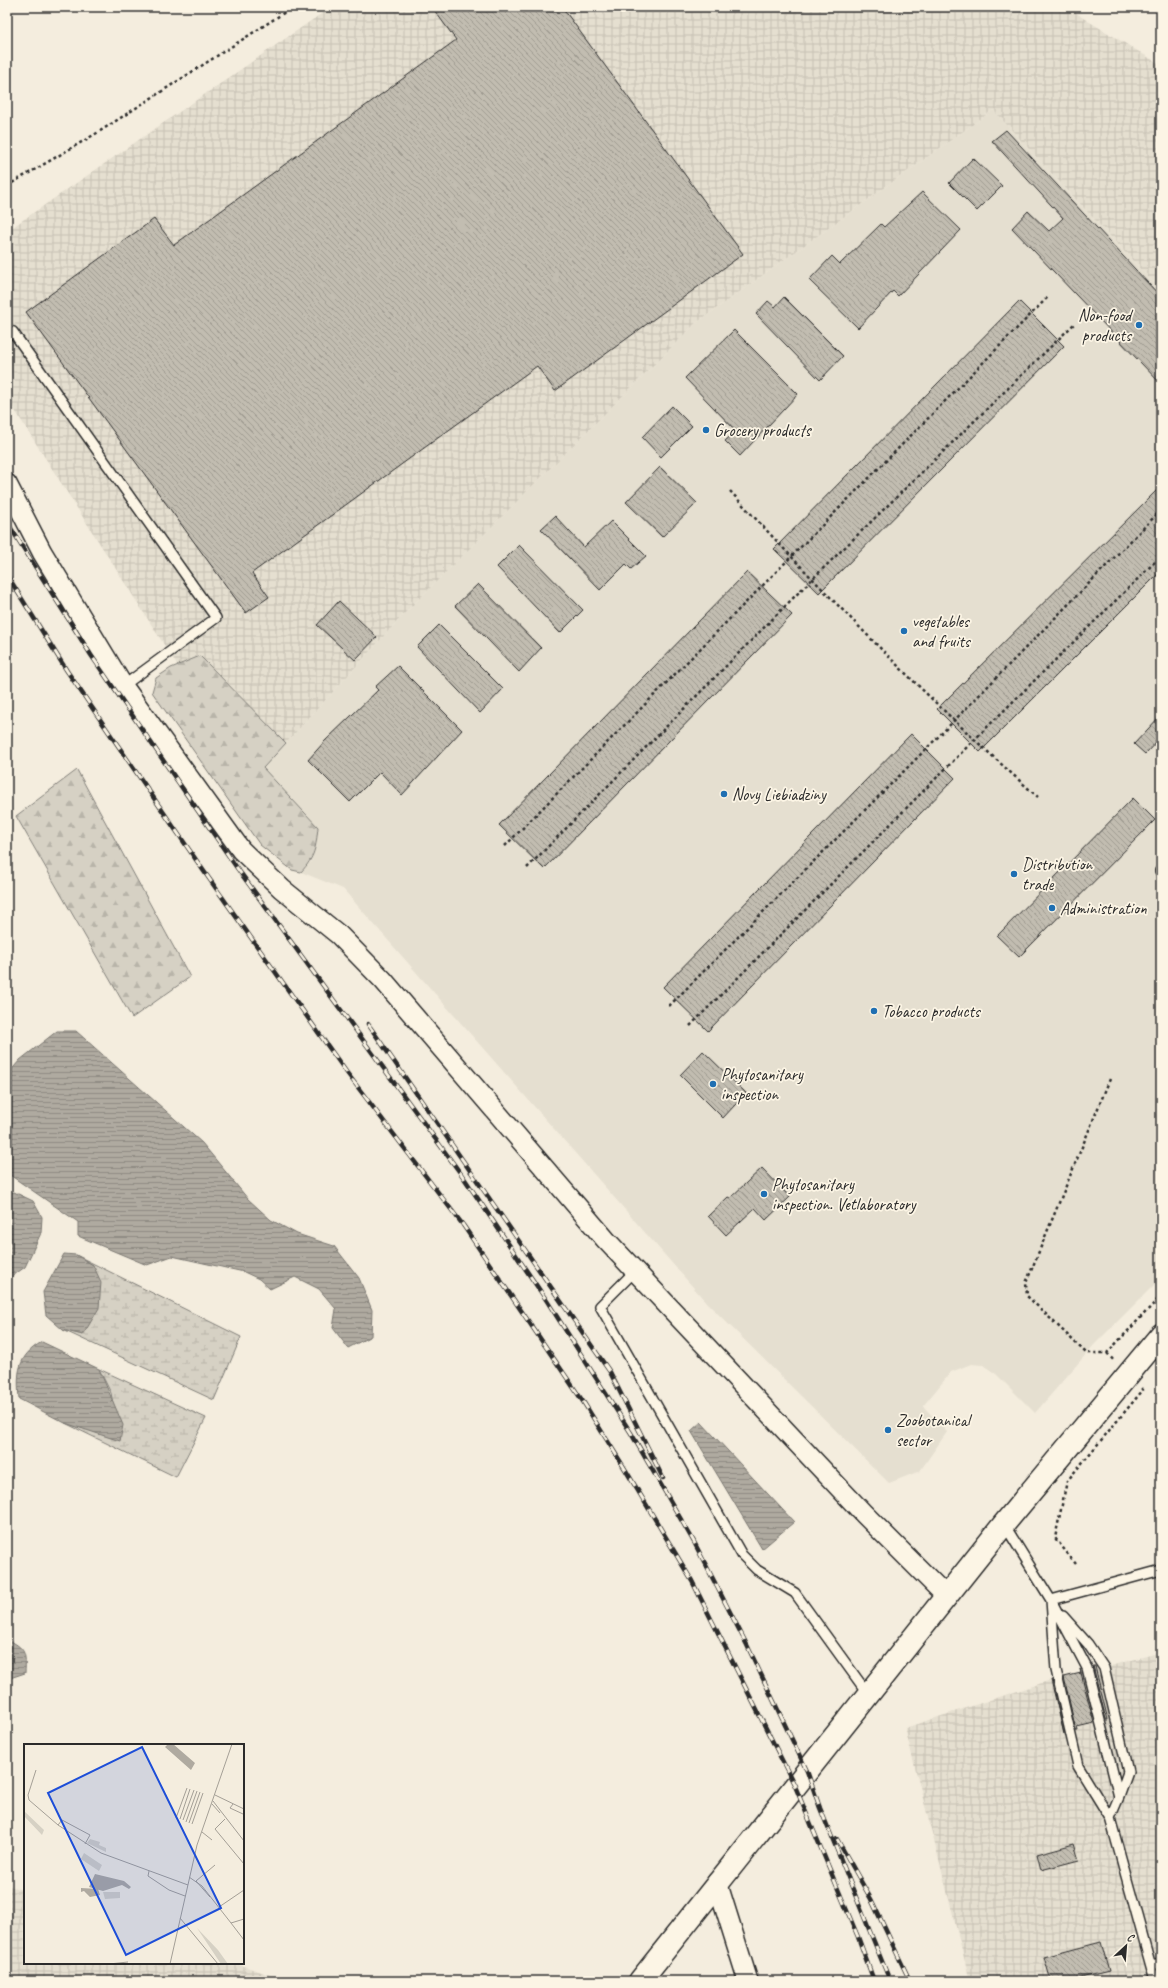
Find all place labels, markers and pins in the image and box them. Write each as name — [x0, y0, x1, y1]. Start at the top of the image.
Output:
place label: Non-food products — [1078, 305, 1134, 346]
marker: Non-food products — [1134, 320, 1144, 330]
place label: Grocery products — [714, 420, 813, 441]
marker: Grocery products — [701, 425, 711, 435]
place label: vegetables and fruits — [912, 611, 972, 652]
marker: vegetables and fruits — [899, 626, 909, 636]
place label: Novy Liebiadziny — [732, 784, 827, 805]
marker: Novy Liebiadziny — [719, 789, 729, 799]
place label: Distribution trade — [1022, 854, 1093, 895]
marker: Distribution trade — [1009, 869, 1019, 879]
place label: Administration — [1060, 898, 1147, 919]
marker: Administration — [1047, 903, 1057, 913]
place label: Tobacco products — [882, 1001, 982, 1022]
marker: Tobacco products — [869, 1006, 879, 1016]
place label: Phytosanitary inspection — [721, 1064, 804, 1105]
marker: Phytosanitary inspection — [708, 1079, 718, 1089]
place label: Phytosanitary inspection. Vetlaboratory — [772, 1174, 917, 1215]
marker: Phytosanitary inspection. Vetlaboratory — [759, 1189, 769, 1199]
place label: Zoobotanical sector — [896, 1410, 973, 1451]
marker: Zoobotanical sector — [883, 1425, 893, 1435]

